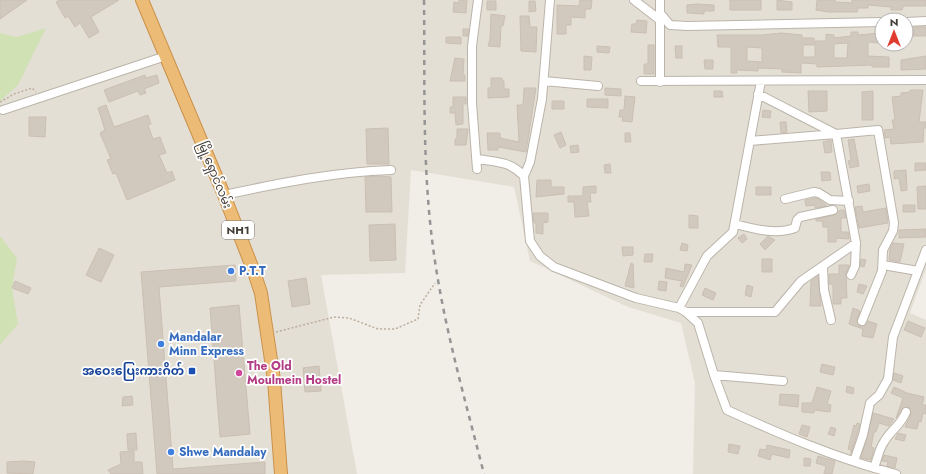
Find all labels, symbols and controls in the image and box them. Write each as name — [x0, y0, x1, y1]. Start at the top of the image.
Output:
north arrow — [874, 12, 914, 52]
text: N — [890, 14, 898, 30]
street label: မြို့ရှောင်လမ်း — [192, 139, 237, 212]
road number: NH1 — [222, 221, 254, 239]
place label: P.T.T — [239, 262, 266, 280]
marker: P.T.T — [226, 266, 236, 276]
place label: Mandalar Minn Express — [169, 328, 245, 360]
marker: Mandalar Minn Express — [156, 339, 166, 349]
place label: The Old Moulmein Hostel — [247, 357, 341, 389]
place label: အဝေးပြေးကားဂိတ် — [82, 361, 184, 381]
marker: အဝေးပြေးကားဂိတ် — [187, 366, 197, 376]
marker: The Old Moulmein Hostel — [234, 368, 244, 378]
place label: Shwe Mandalay — [179, 443, 267, 461]
marker: Shwe Mandalay — [166, 447, 176, 457]

